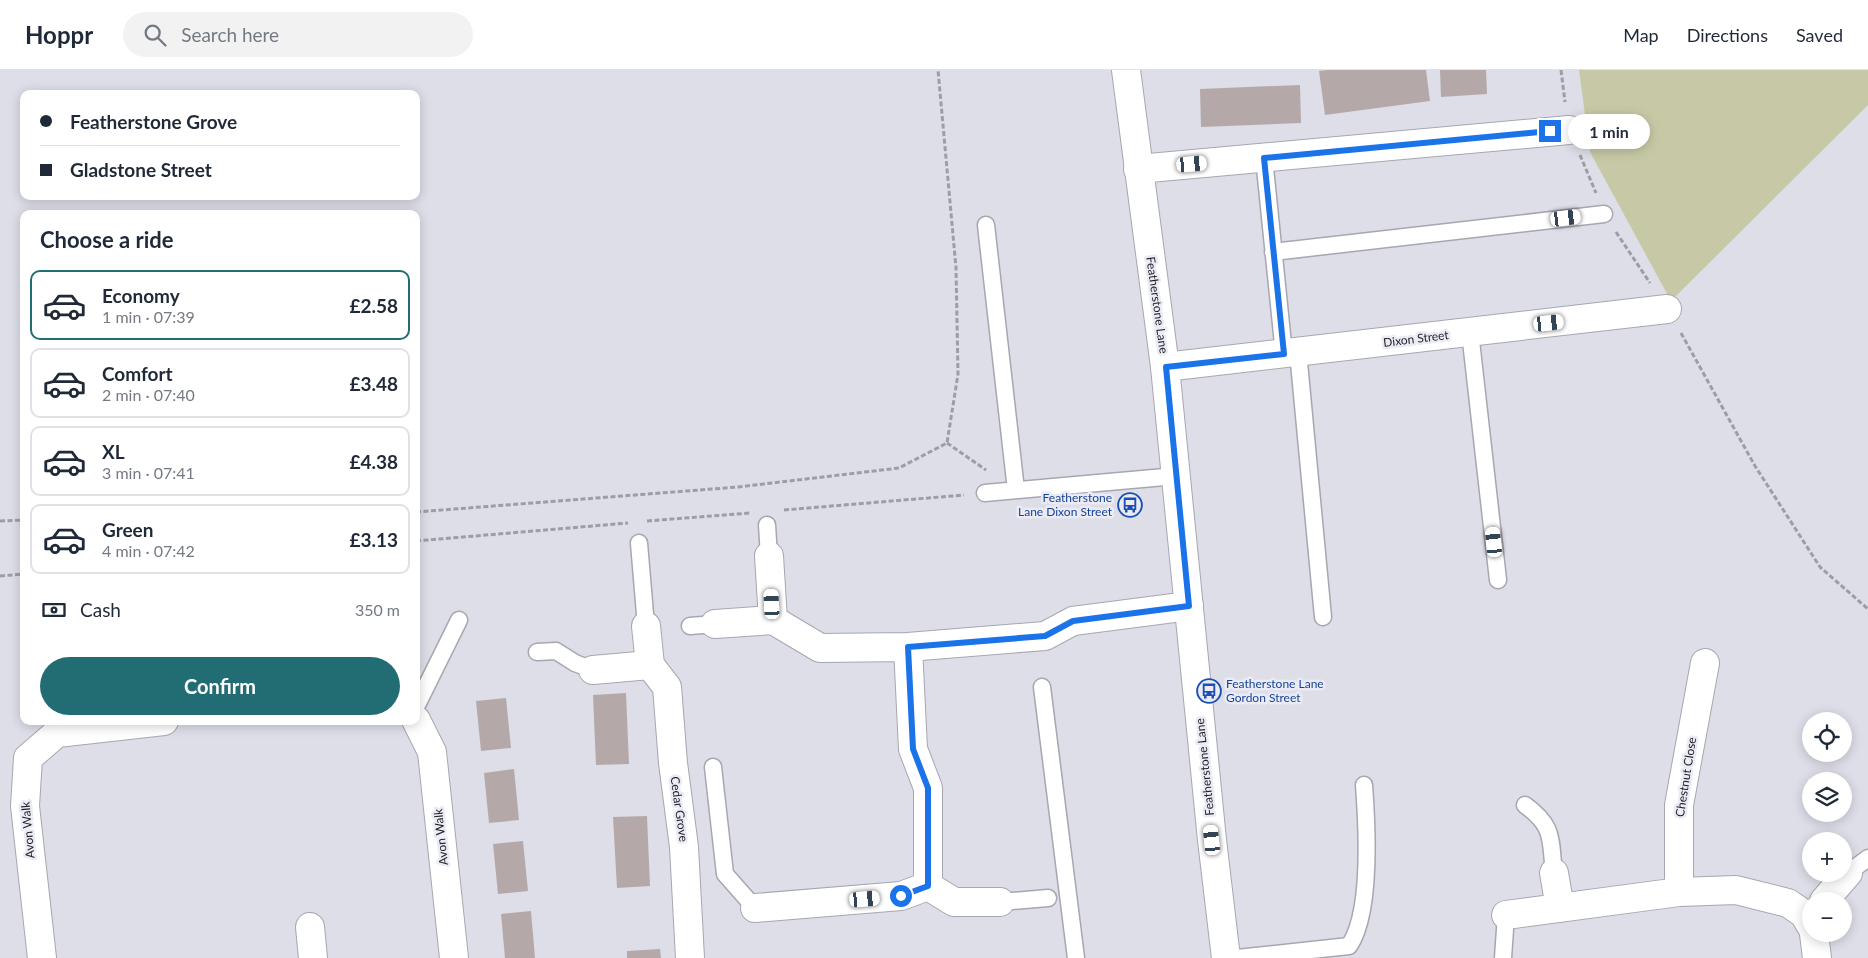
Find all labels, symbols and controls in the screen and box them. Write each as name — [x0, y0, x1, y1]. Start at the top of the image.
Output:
search box — [123, 12, 473, 57]
text: Hoppr — [25, 20, 93, 49]
icon: search — [141, 21, 169, 49]
text: Search here — [181, 23, 279, 46]
text: Map — [1623, 24, 1659, 46]
text: Directions — [1687, 24, 1768, 46]
text: Saved — [1796, 24, 1843, 46]
text: Featherstone Grove — [70, 110, 237, 133]
callout: 1 min — [1568, 114, 1650, 148]
route end — [1539, 120, 1561, 142]
text: 1 min — [1589, 122, 1629, 141]
car — [1176, 155, 1207, 173]
text: Gladstone Street — [70, 158, 212, 181]
car — [1550, 209, 1581, 227]
text: Choose a ride — [40, 226, 174, 253]
street label: Featherstone Lane — [1143, 256, 1172, 354]
icon: car — [42, 283, 87, 328]
text: Economy — [102, 284, 180, 307]
text: £2.58 — [349, 294, 398, 317]
text: 1 min · 07:39 — [102, 307, 195, 326]
car — [1533, 314, 1564, 332]
street label: Dixon Street — [1382, 327, 1450, 350]
icon: car — [42, 361, 87, 406]
text: Comfort — [102, 362, 173, 385]
text: £3.48 — [349, 372, 398, 395]
text: 2 min · 07:40 — [102, 385, 195, 404]
icon: car — [42, 439, 87, 484]
text: XL — [102, 440, 125, 463]
text: £4.38 — [349, 450, 398, 473]
text: 3 min · 07:41 — [102, 463, 195, 482]
place label: Featherstone Lane Dixon Street — [1018, 490, 1113, 519]
bus stop icon: Featherstone Lane Dixon Street — [1117, 492, 1143, 518]
icon: car — [42, 517, 87, 562]
text: Green — [102, 518, 153, 541]
car — [1484, 526, 1503, 558]
text: £3.13 — [349, 528, 398, 551]
text: 4 min · 07:42 — [102, 541, 195, 560]
car — [763, 589, 780, 619]
icon: cash — [40, 596, 68, 624]
text: Cash — [80, 598, 121, 621]
text: 350 m — [355, 600, 400, 619]
button: Confirm — [40, 657, 400, 715]
place label: Featherstone Lane Gordon Street — [1226, 676, 1324, 705]
bus stop icon: Featherstone Lane Gordon Street — [1196, 678, 1222, 704]
map controls — [1802, 712, 1852, 942]
button: locate — [1802, 712, 1852, 762]
street label: Featherstone Lane — [1192, 718, 1217, 816]
street label: Chestnut Close — [1672, 736, 1699, 818]
button: layers — [1802, 772, 1852, 822]
street label: Cedar Grove — [667, 775, 692, 843]
street label: Avon Walk — [17, 800, 37, 859]
street label: Avon Walk — [430, 807, 451, 866]
car — [1202, 824, 1221, 856]
button: + — [1802, 832, 1852, 882]
route start — [890, 885, 912, 907]
car — [849, 890, 880, 908]
button: − — [1802, 892, 1852, 942]

